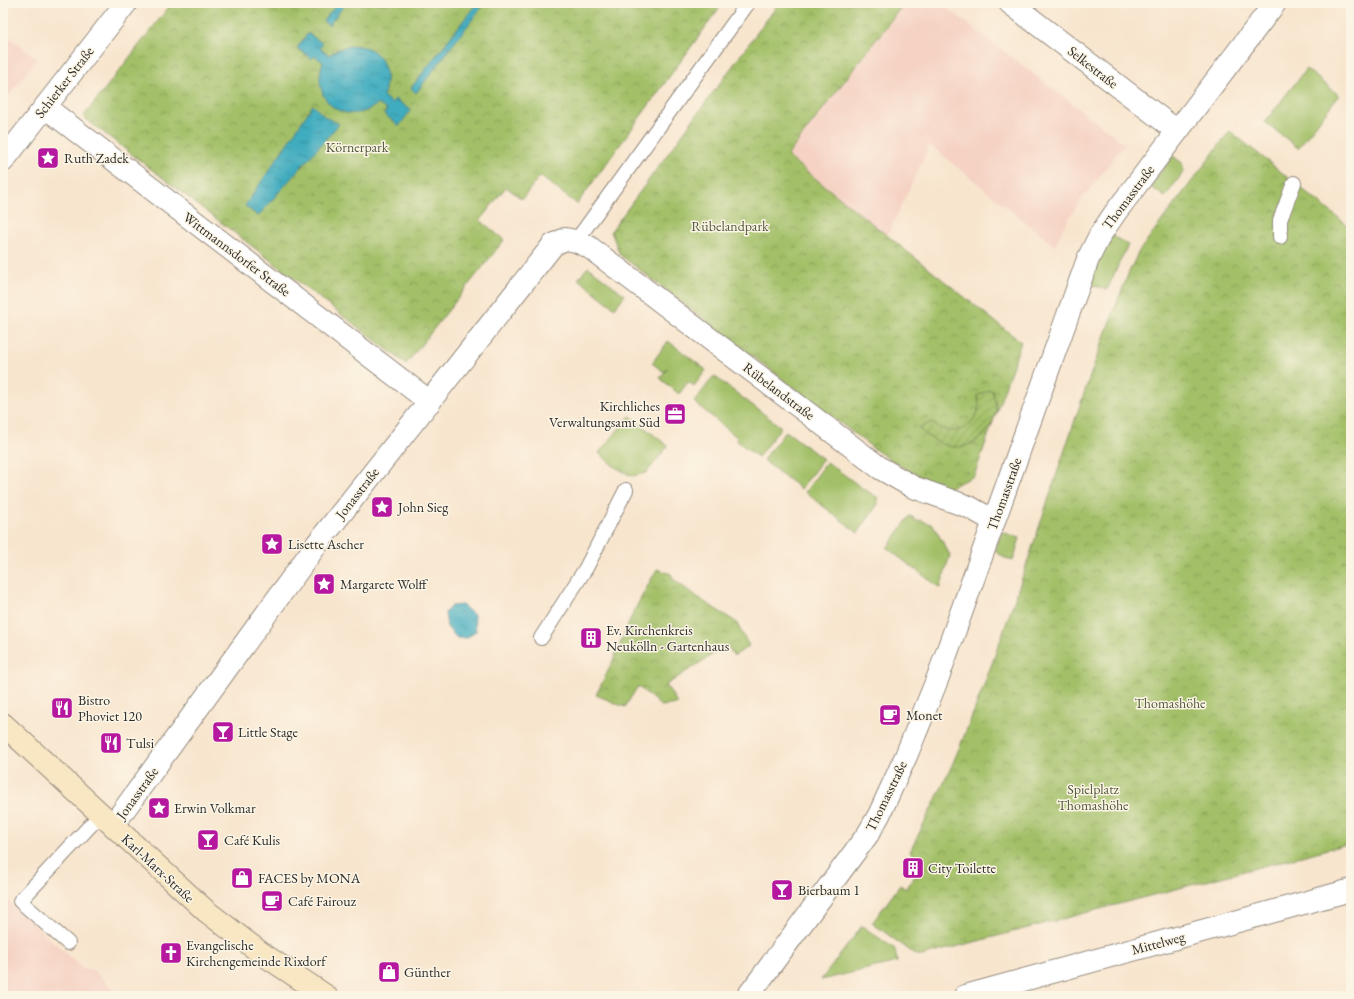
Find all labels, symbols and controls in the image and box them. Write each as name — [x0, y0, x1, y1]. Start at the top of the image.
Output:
street label: Schierker Straße — [30, 42, 98, 121]
street label: Selkestraße — [1064, 42, 1122, 93]
park label: Körnerpark — [326, 138, 389, 156]
place icon: Ruth Zadek — [35, 145, 61, 171]
place label: Ruth Zadek — [64, 149, 129, 167]
street label: Thomasstraße — [1098, 161, 1158, 233]
street label: Wittmannsdorfer Straße — [180, 208, 295, 301]
park label: Rübelandpark — [691, 217, 769, 235]
street label: Rübelandstraße — [740, 358, 819, 424]
place label: Kirchliches Verwaltungsamt Süd — [549, 397, 661, 431]
office icon: Kirchliches Verwaltungsamt Süd — [662, 401, 688, 427]
street label: Thomasstraße — [983, 455, 1026, 533]
street label: Jonasstraße — [331, 463, 383, 523]
place icon: John Sieg — [369, 494, 395, 520]
place label: John Sieg — [397, 498, 449, 516]
place icon: Lisette Ascher — [259, 531, 285, 557]
place label: Lisette Ascher — [288, 535, 364, 553]
place icon: Margarete Wolff — [311, 571, 337, 597]
place label: Margarete Wolff — [340, 575, 429, 593]
place label: Ev. Kirchenkreis Neukölln - Gartenhaus — [606, 621, 730, 655]
building icon: Ev. Kirchenkreis Neukölln - Gartenhaus — [578, 625, 604, 651]
place label: Bistro Phoviet 120 — [78, 691, 142, 725]
park label: Thomashöhe — [1134, 694, 1206, 712]
restaurant icon: Bistro Phoviet 120 — [49, 695, 75, 721]
cafe icon: Monet — [877, 702, 903, 728]
place label: Monet — [906, 706, 943, 724]
bar icon: Little Stage — [210, 719, 236, 745]
place label: Little Stage — [238, 723, 299, 741]
restaurant icon: Tulsi — [98, 730, 124, 756]
place label: Tulsi — [126, 734, 155, 752]
street label: Thomasstraße — [861, 757, 911, 834]
street label: Jonasstraße — [111, 763, 162, 824]
park label: Spielplatz Thomashöhe — [1057, 780, 1129, 814]
place icon: Erwin Volkmar — [146, 795, 172, 821]
place label: Erwin Volkmar — [174, 799, 256, 817]
bar icon: Café Kulis — [195, 827, 221, 853]
street label: Karl-Marx-Straße — [118, 830, 199, 907]
place label: Café Kulis — [224, 831, 281, 849]
building icon: City Toilette — [900, 855, 926, 881]
place label: City Toilette — [928, 859, 997, 877]
shop icon: FACES by MONA — [229, 865, 255, 891]
place label: FACES by MONA — [258, 869, 361, 887]
bar icon: Bierbaum 1 — [769, 877, 795, 903]
place label: Bierbaum 1 — [798, 881, 860, 899]
cafe icon: Café Fairouz — [259, 888, 285, 914]
place label: Café Fairouz — [288, 892, 357, 910]
street label: Mittelweg — [1129, 927, 1188, 959]
place label: Evangelische Kirchengemeinde Rixdorf — [186, 936, 327, 970]
church icon: Evangelische Kirchengemeinde Rixdorf — [158, 940, 184, 966]
shop icon: Günther — [376, 959, 402, 985]
place label: Günther — [404, 963, 451, 981]

